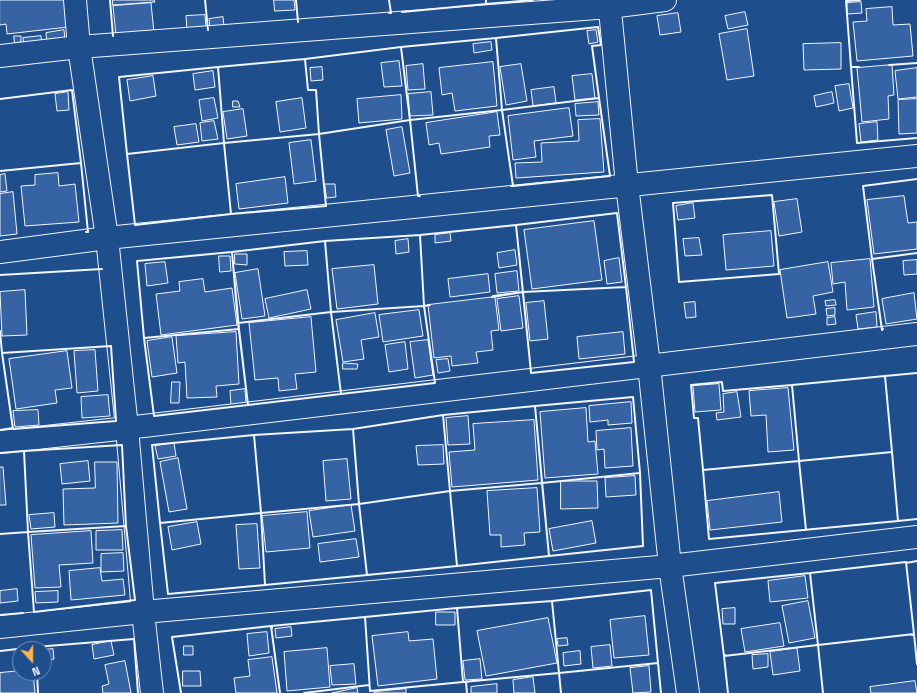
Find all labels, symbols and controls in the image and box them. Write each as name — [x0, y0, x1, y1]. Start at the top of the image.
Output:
north arrow — [12, 641, 52, 681]
text: N — [30, 663, 42, 679]

